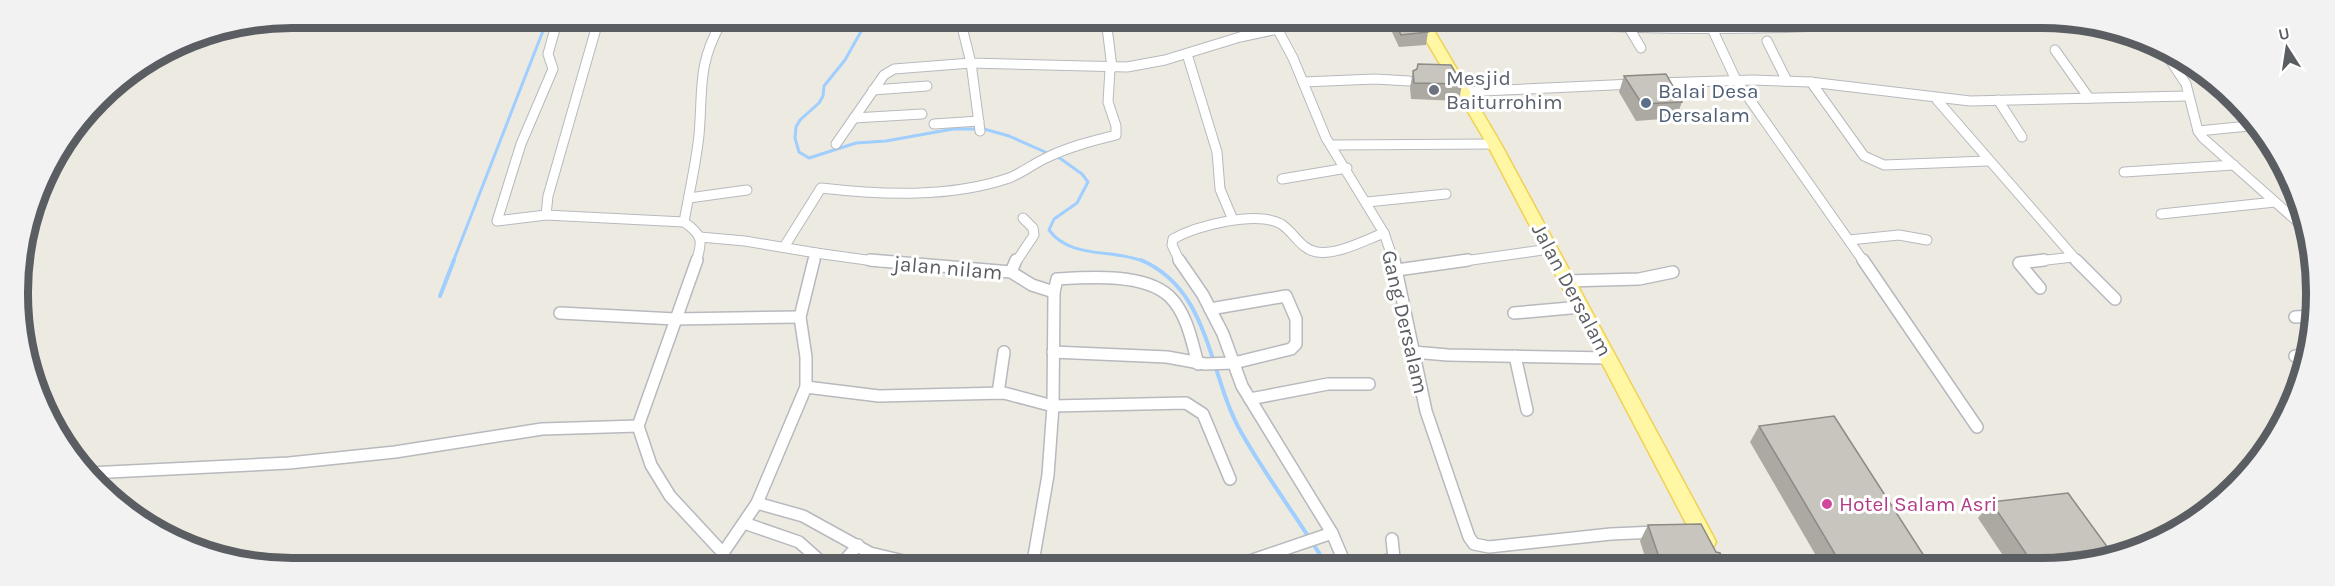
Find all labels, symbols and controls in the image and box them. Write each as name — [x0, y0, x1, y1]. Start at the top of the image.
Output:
north arrow — [2257, 18, 2317, 78]
text: U — [2277, 23, 2291, 44]
place label: Mesjid Baiturrohim — [1446, 66, 1563, 114]
place label: Balai Desa Dersalam — [1658, 79, 1759, 127]
marker: Mesjid Baiturrohim — [1427, 83, 1441, 97]
marker: Balai Desa Dersalam — [1639, 96, 1653, 110]
street label: Jalan Dersalam — [1527, 219, 1617, 361]
street label: Gang Dersalam — [1377, 248, 1433, 396]
street label: jalan nilam — [891, 251, 1003, 285]
place label: Hotel Salam Asri — [1839, 492, 1997, 516]
marker: Hotel Salam Asri — [1820, 497, 1834, 511]

